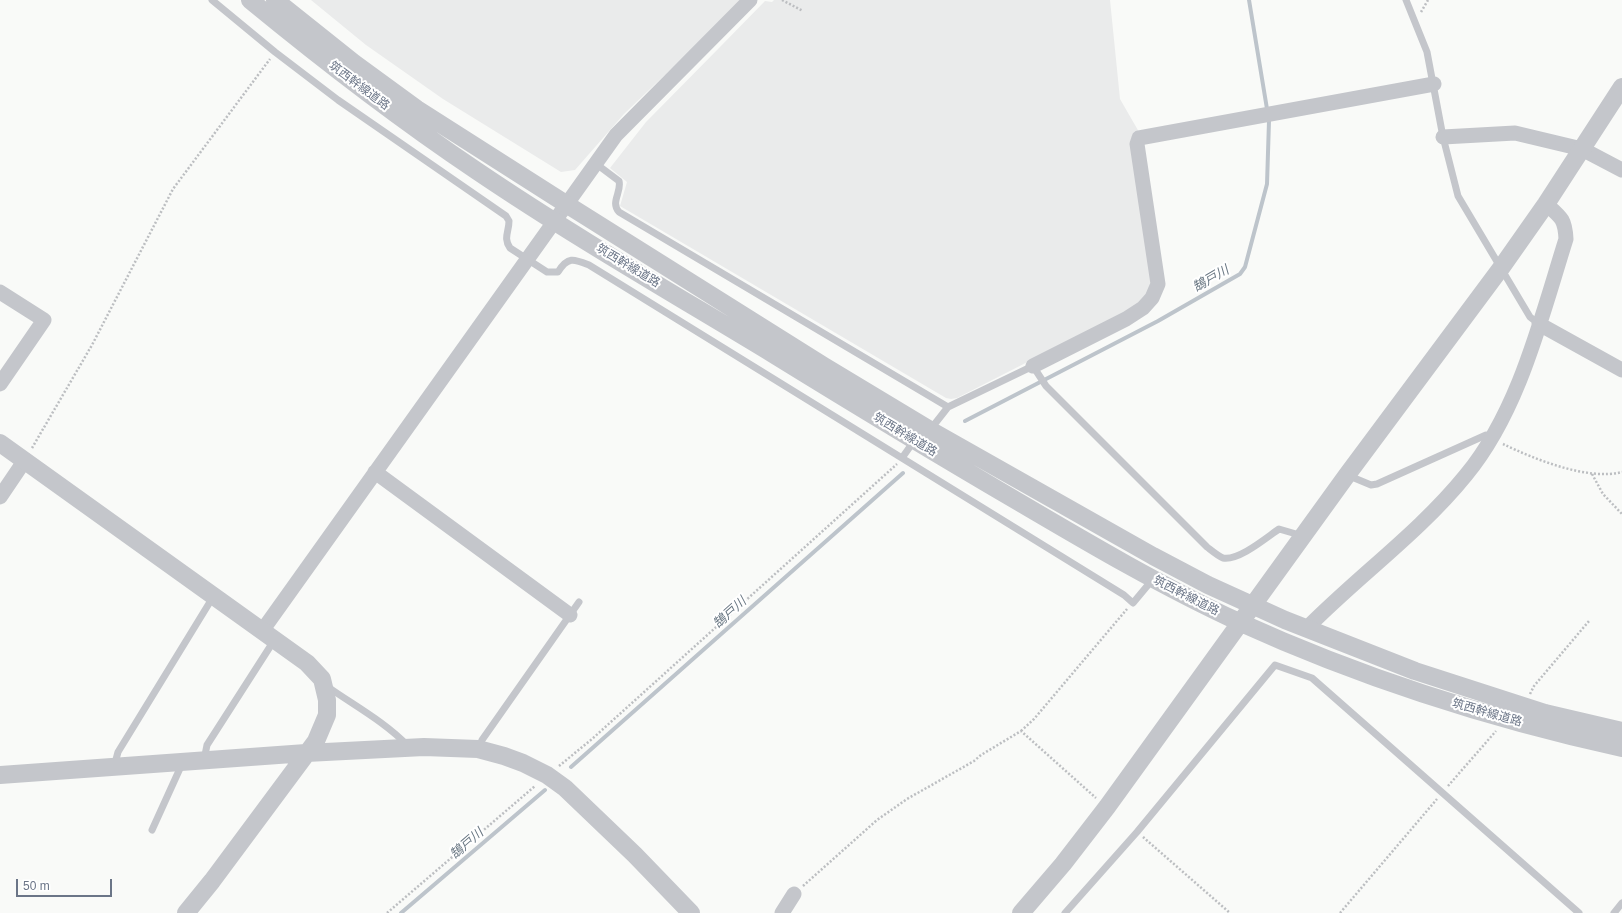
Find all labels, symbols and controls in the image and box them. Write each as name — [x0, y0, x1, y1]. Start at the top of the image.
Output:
street label: 筑西幹線道路 — [326, 59, 392, 113]
street label: 筑西幹線道路 — [593, 241, 663, 291]
water label: 鵠戸川 — [1190, 262, 1232, 296]
street label: 筑西幹線道路 — [870, 410, 940, 460]
street label: 筑西幹線道路 — [1151, 573, 1221, 619]
water label: 鵠戸川 — [710, 594, 750, 632]
street label: 筑西幹線道路 — [1450, 696, 1524, 730]
water label: 鵠戸川 — [447, 825, 487, 863]
scale bar — [18, 871, 114, 897]
text: 50 m — [23, 879, 50, 893]

